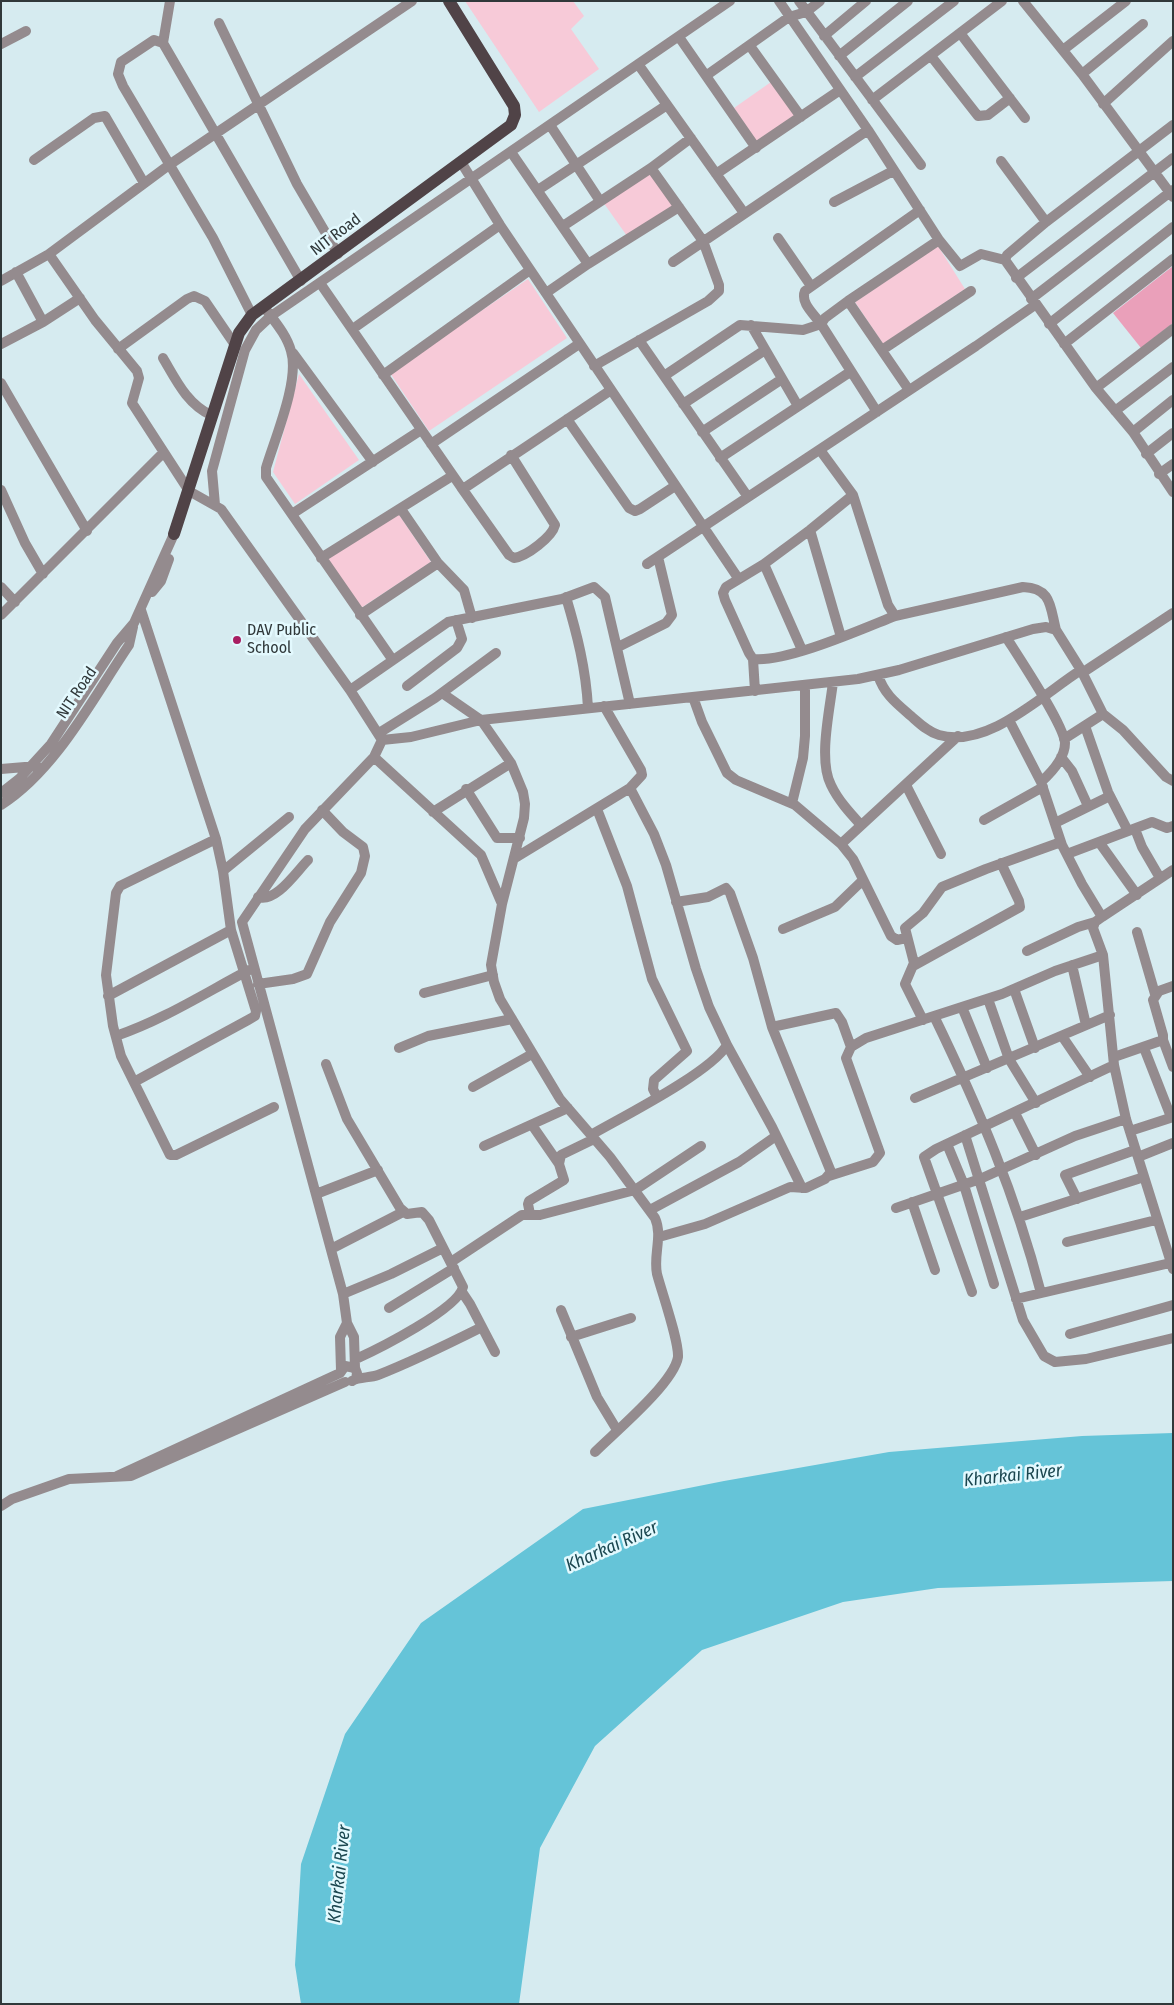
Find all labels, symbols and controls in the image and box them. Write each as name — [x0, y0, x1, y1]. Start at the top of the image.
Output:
street label: NIT Road — [307, 210, 365, 260]
place label: DAV Public School — [247, 621, 316, 659]
marker: DAV Public School — [231, 634, 243, 646]
street label: NIT Road — [53, 663, 101, 723]
water label: Kharkai River — [963, 1460, 1063, 1492]
water label: Kharkai River — [563, 1517, 661, 1577]
water label: Kharkai River — [324, 1824, 356, 1924]

